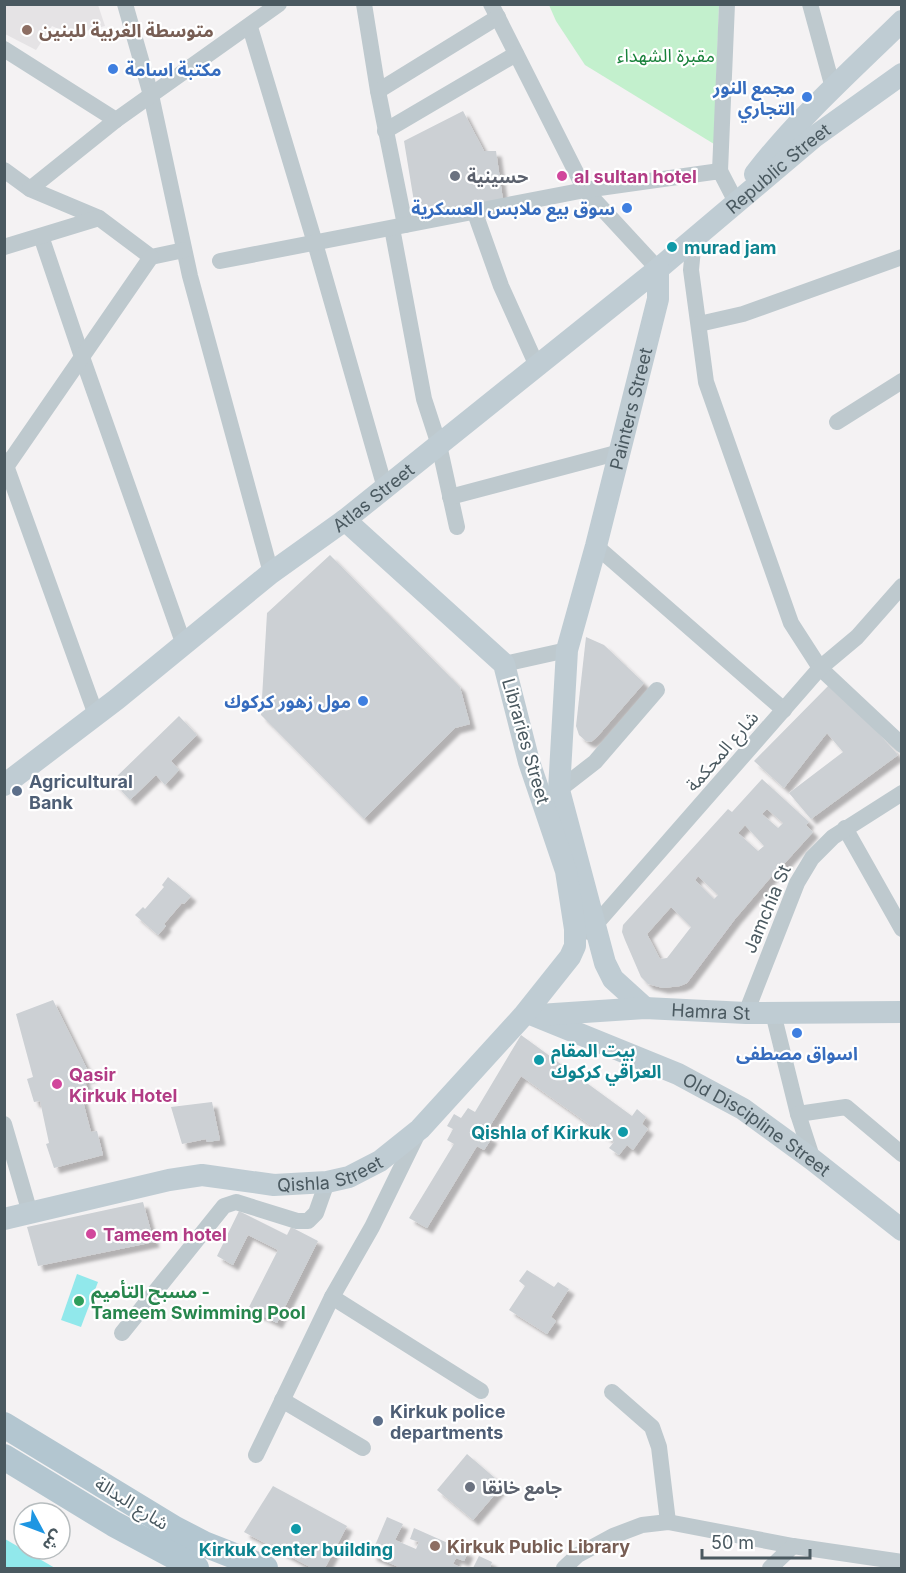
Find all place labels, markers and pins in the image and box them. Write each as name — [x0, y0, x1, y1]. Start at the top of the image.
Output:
place label: متوسطة الغربية للبنين — [39, 20, 214, 42]
marker: متوسطة الغربية للبنين — [20, 23, 34, 37]
place label: مكتبة اسامة — [125, 59, 221, 80]
marker: مكتبة اسامة — [106, 62, 120, 76]
place label: مجمع النور التجاري — [712, 77, 795, 123]
marker: مجمع النور التجاري — [800, 90, 814, 104]
place label: حسينية — [467, 166, 528, 187]
place label: al sultan hotel — [574, 166, 697, 187]
marker: حسينية — [448, 169, 462, 183]
marker: al sultan hotel — [555, 169, 569, 183]
place label: سوق بيع ملابس العسكرية — [411, 198, 615, 222]
marker: سوق بيع ملابس العسكرية — [620, 201, 634, 215]
place label: murad jam — [684, 237, 777, 258]
marker: murad jam — [665, 240, 679, 254]
place label: مول زهور كركوك — [224, 691, 351, 713]
marker: مول زهور كركوك — [356, 694, 370, 708]
place label: Agricultural Bank — [29, 771, 133, 813]
marker: Agricultural Bank — [10, 784, 24, 798]
marker: اسواق مصطفى — [790, 1026, 804, 1040]
place label: بيت المقام العراقي كركوك — [551, 1040, 661, 1086]
place label: اسواق مصطفى — [736, 1043, 858, 1064]
marker: بيت المقام العراقي كركوك — [532, 1053, 546, 1067]
place label: Qasir Kirkuk Hotel — [69, 1064, 177, 1106]
marker: Qasir Kirkuk Hotel — [50, 1077, 64, 1091]
place label: Qishla of Kirkuk — [471, 1122, 612, 1143]
marker: Qishla of Kirkuk — [616, 1125, 630, 1139]
place label: Tameem hotel — [103, 1224, 227, 1245]
marker: Tameem hotel — [84, 1227, 98, 1241]
place label: مسبح التأميم - Tameem Swimming Pool — [91, 1279, 306, 1323]
marker: مسبح التأميم - Tameem Swimming Pool — [72, 1294, 86, 1308]
place label: Kirkuk police departments — [390, 1401, 506, 1443]
marker: Kirkuk police departments — [371, 1414, 385, 1428]
place label: جامع خانقا — [482, 1477, 562, 1501]
marker: جامع خانقا — [463, 1480, 477, 1494]
marker: Kirkuk center building — [289, 1522, 303, 1536]
place label: Kirkuk Public Library — [447, 1536, 630, 1557]
place label: Kirkuk center building — [199, 1539, 393, 1560]
marker: Kirkuk Public Library — [428, 1539, 442, 1553]

